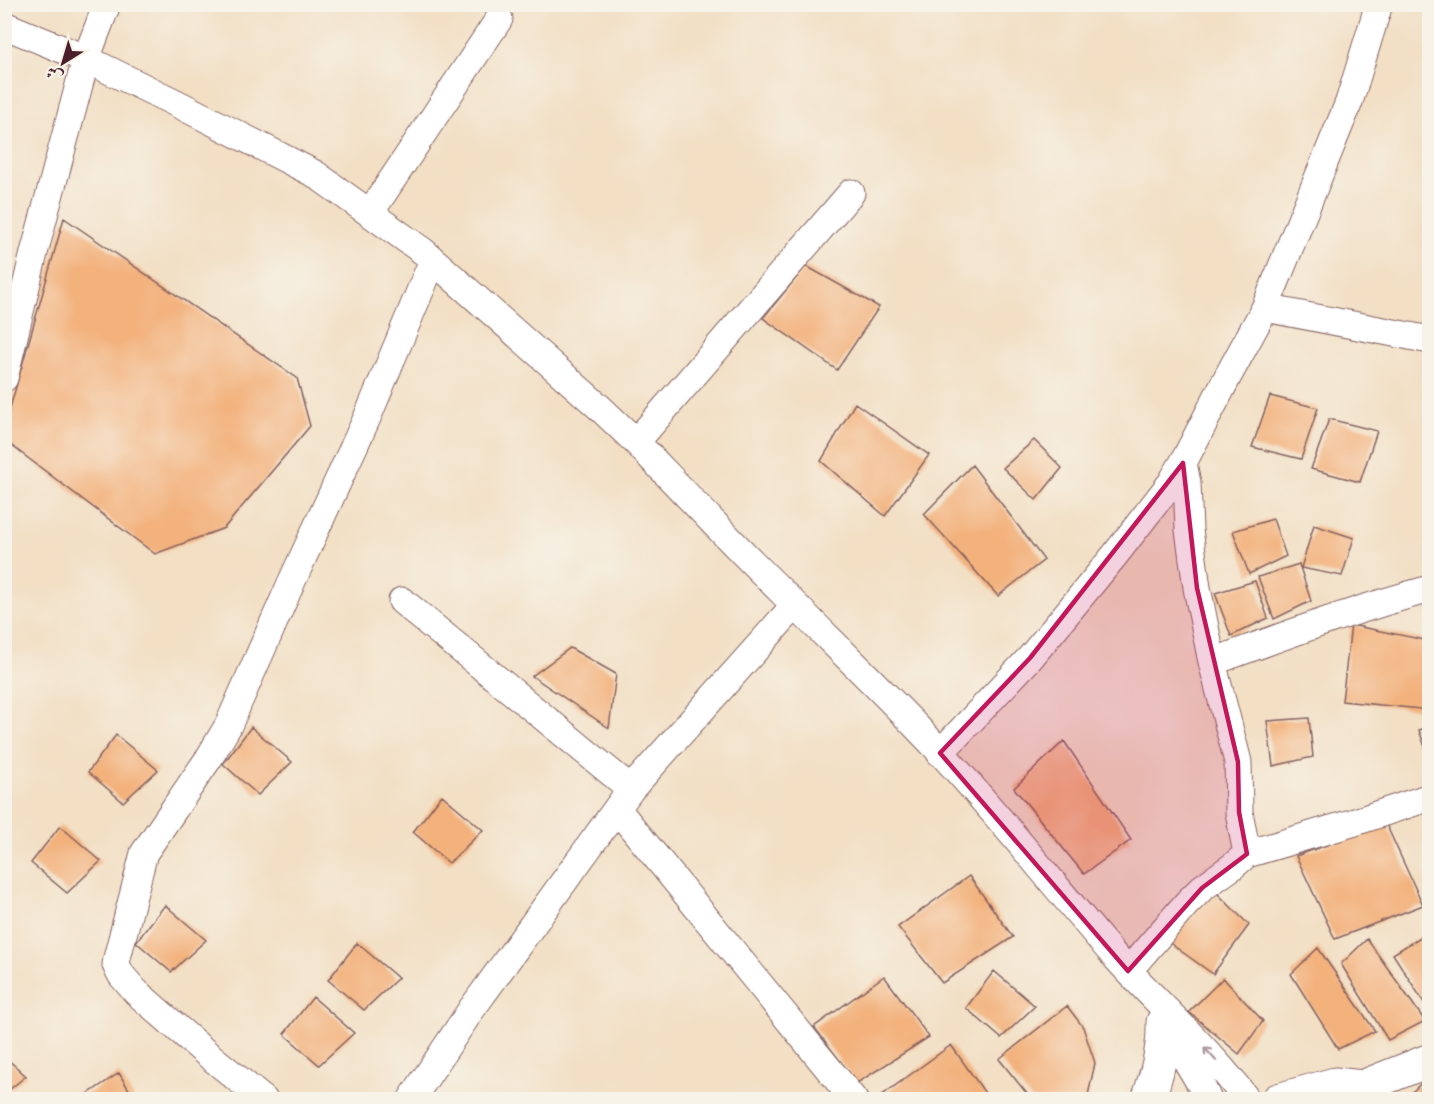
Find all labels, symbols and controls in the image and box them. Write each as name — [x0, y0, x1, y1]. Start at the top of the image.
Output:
north arrow — [33, 33, 93, 93]
text: ش — [40, 61, 68, 89]
one-way arrow — [1203, 1047, 1217, 1062]

